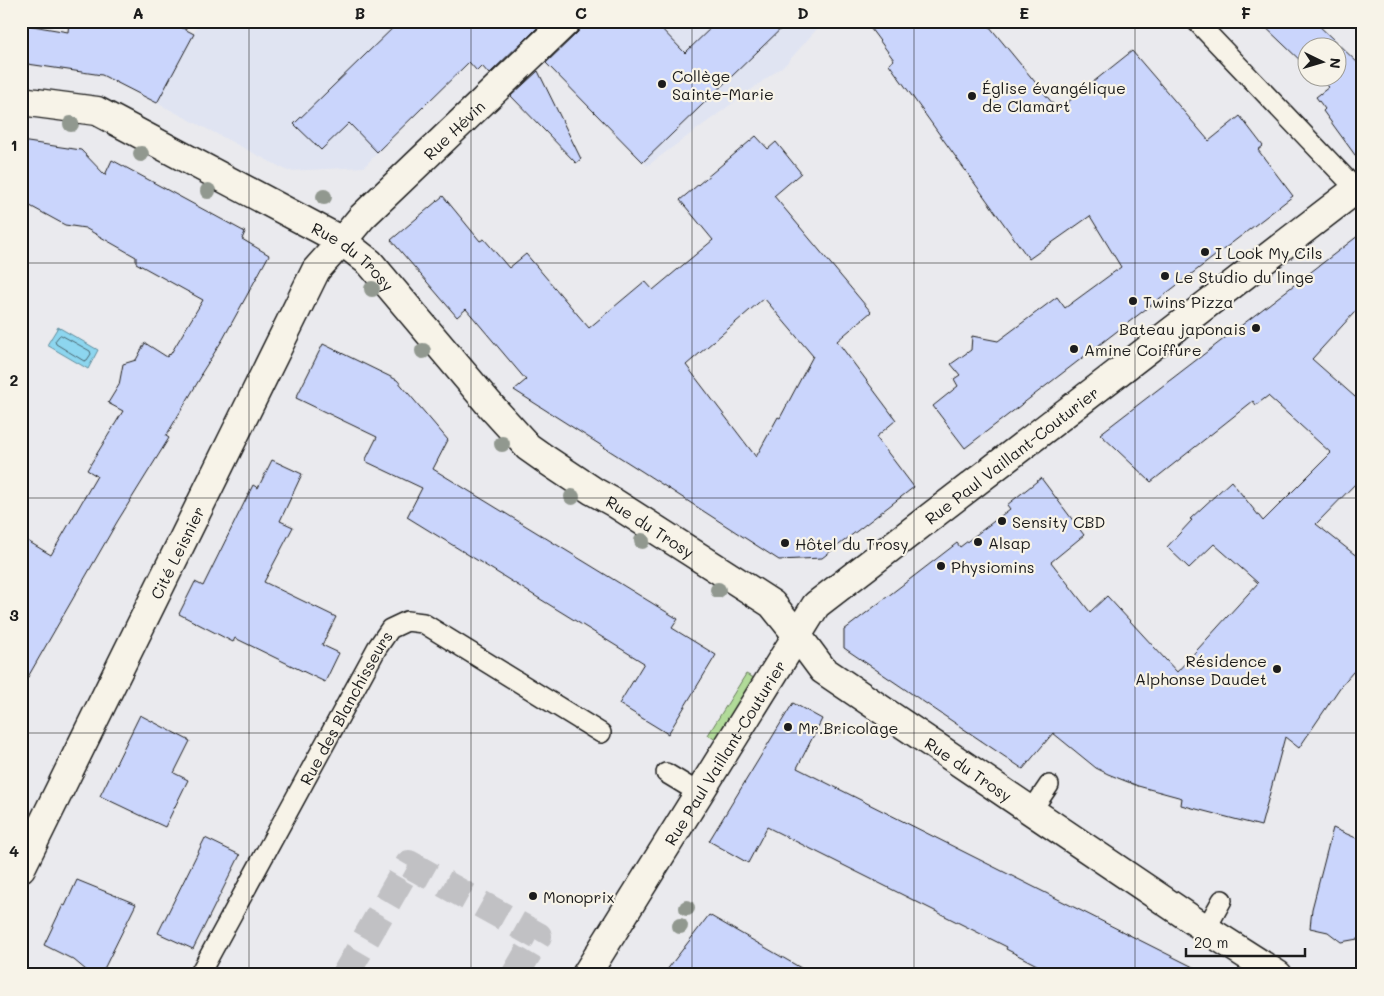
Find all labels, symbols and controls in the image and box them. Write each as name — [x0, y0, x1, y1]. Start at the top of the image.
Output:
text: A — [132, 2, 144, 23]
text: B — [355, 2, 365, 23]
text: C — [575, 2, 587, 23]
text: D — [797, 2, 809, 23]
text: E — [1019, 2, 1029, 23]
text: F — [1241, 2, 1251, 23]
north arrow — [1296, 38, 1346, 88]
text: N — [1326, 57, 1345, 69]
place label: Collège Sainte-Marie — [672, 65, 774, 104]
place label: Église évangélique de Clamart — [982, 77, 1126, 116]
marker: Collège Sainte-Marie — [656, 78, 668, 90]
marker: Église évangélique de Clamart — [966, 90, 978, 102]
street label: Rue Hévin — [418, 95, 489, 164]
text: 1 — [10, 134, 18, 155]
street label: Rue du Trosy — [308, 217, 399, 295]
place label: I Look My Cils — [1215, 242, 1322, 263]
marker: I Look My Cils — [1199, 246, 1211, 258]
place label: Le Studio du linge — [1175, 266, 1314, 287]
marker: Le Studio du linge — [1159, 270, 1171, 282]
place label: Twins Pizza — [1143, 291, 1233, 312]
marker: Twins Pizza — [1127, 295, 1139, 307]
place label: Bateau japonais — [1119, 318, 1246, 339]
marker: Bateau japonais — [1250, 322, 1262, 334]
place label: Amine Coiffure — [1084, 339, 1202, 360]
marker: Amine Coiffure — [1068, 343, 1080, 355]
text: 2 — [10, 369, 19, 390]
street label: Rue Paul Vaillant-Couturier — [920, 381, 1102, 528]
street label: Rue du Trosy — [603, 490, 699, 562]
street label: Cité Leisnier — [145, 502, 209, 602]
place label: Sensity CBD — [1012, 511, 1105, 532]
marker: Sensity CBD — [996, 515, 1008, 527]
place label: Alsap — [988, 532, 1031, 553]
place label: Hôtel du Trosy — [795, 533, 909, 554]
marker: Alsap — [972, 536, 984, 548]
marker: Hôtel du Trosy — [779, 537, 791, 549]
place label: Physiomins — [951, 556, 1035, 577]
marker: Physiomins — [935, 560, 947, 572]
text: 3 — [9, 604, 19, 625]
street label: Rue des Blanchisseurs — [294, 626, 397, 788]
place label: Résidence Alphonse Daudet — [1135, 650, 1267, 689]
street label: Rue Paul Vaillant-Couturier — [659, 656, 790, 849]
marker: Résidence Alphonse Daudet — [1271, 663, 1283, 675]
place label: Mr.Bricolage — [798, 717, 898, 738]
marker: Mr.Bricolage — [782, 721, 794, 733]
street label: Rue du Trosy — [921, 732, 1017, 806]
text: 4 — [9, 840, 19, 861]
place label: Monoprix — [543, 886, 615, 907]
marker: Monoprix — [527, 890, 539, 902]
scale bar — [1186, 926, 1305, 958]
text: 20 m — [1194, 932, 1228, 952]

